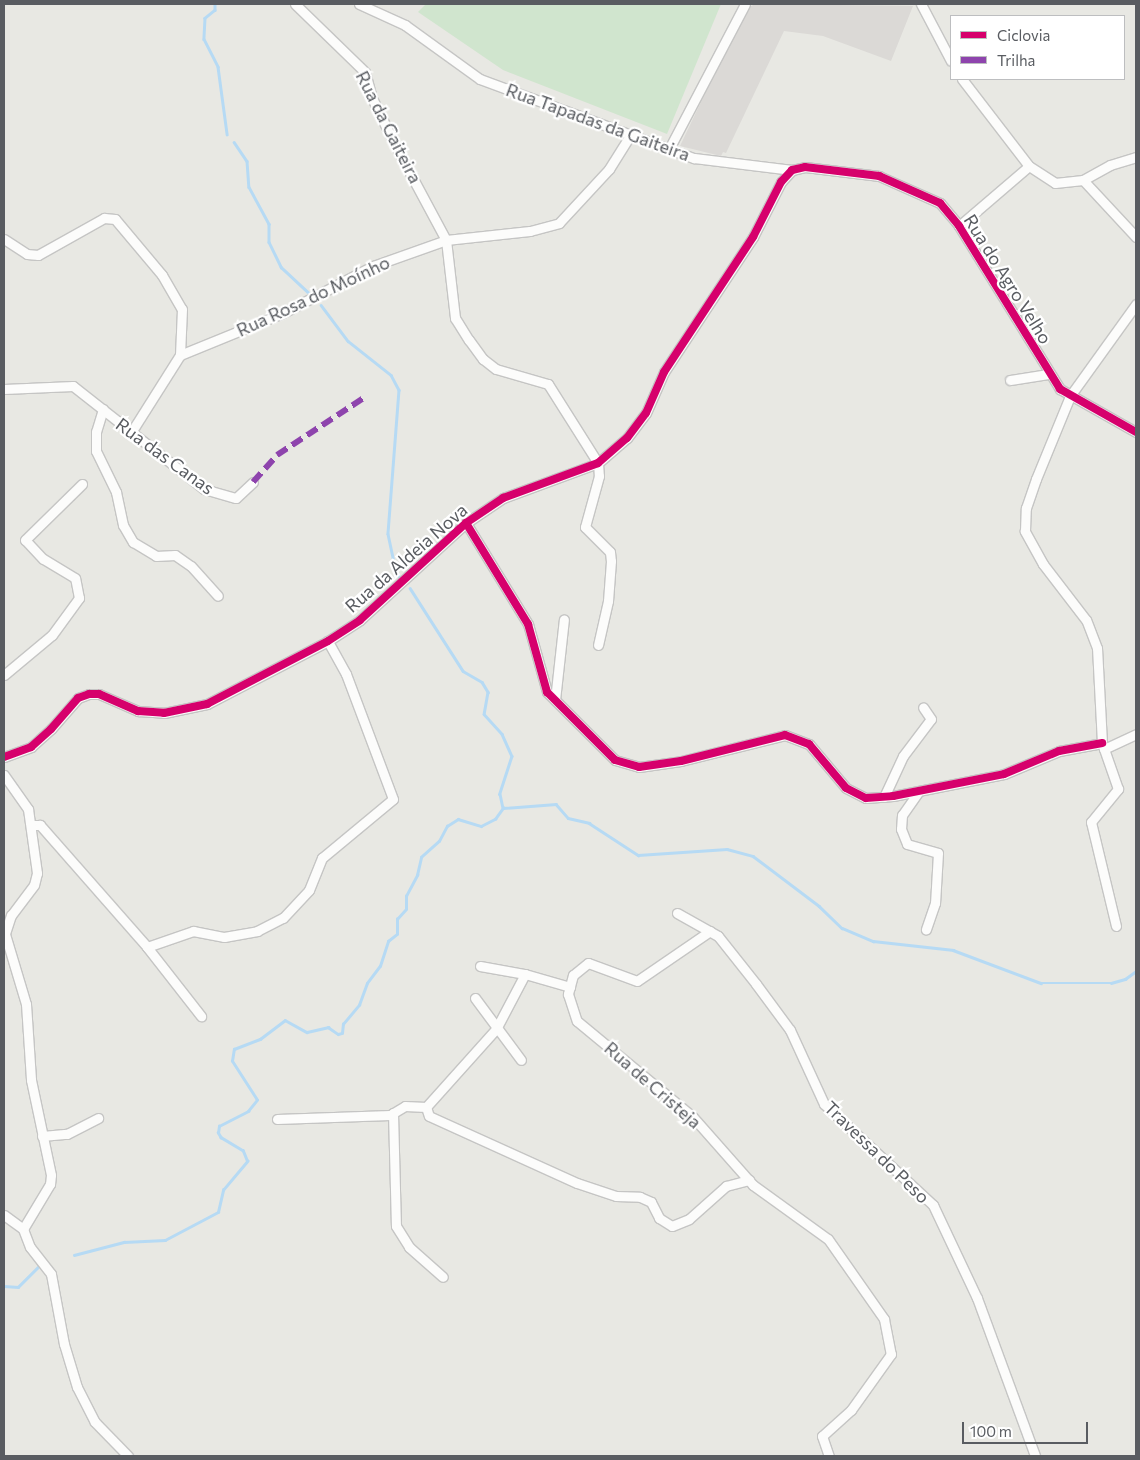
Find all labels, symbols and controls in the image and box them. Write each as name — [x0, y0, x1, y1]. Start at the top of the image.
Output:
legend — [950, 15, 1125, 80]
text: Ciclovia — [997, 26, 1050, 44]
text: Trilha — [997, 51, 1035, 69]
street label: Rua da Gaiteira — [351, 67, 427, 187]
street label: Rua Tapadas da Gaiteira — [503, 79, 693, 165]
street label: Rua do Agro Velho — [959, 210, 1057, 348]
street label: Rua Rosa do Moínho — [233, 251, 393, 341]
street label: Rua das Canas — [112, 413, 218, 499]
street label: Rua da Aldeia Nova — [340, 499, 472, 617]
street label: Rua de Cristeja — [600, 1037, 706, 1133]
street label: Travessa do Peso — [820, 1096, 934, 1208]
scale bar — [965, 1412, 1091, 1444]
text: 100 m — [970, 1422, 1012, 1440]

